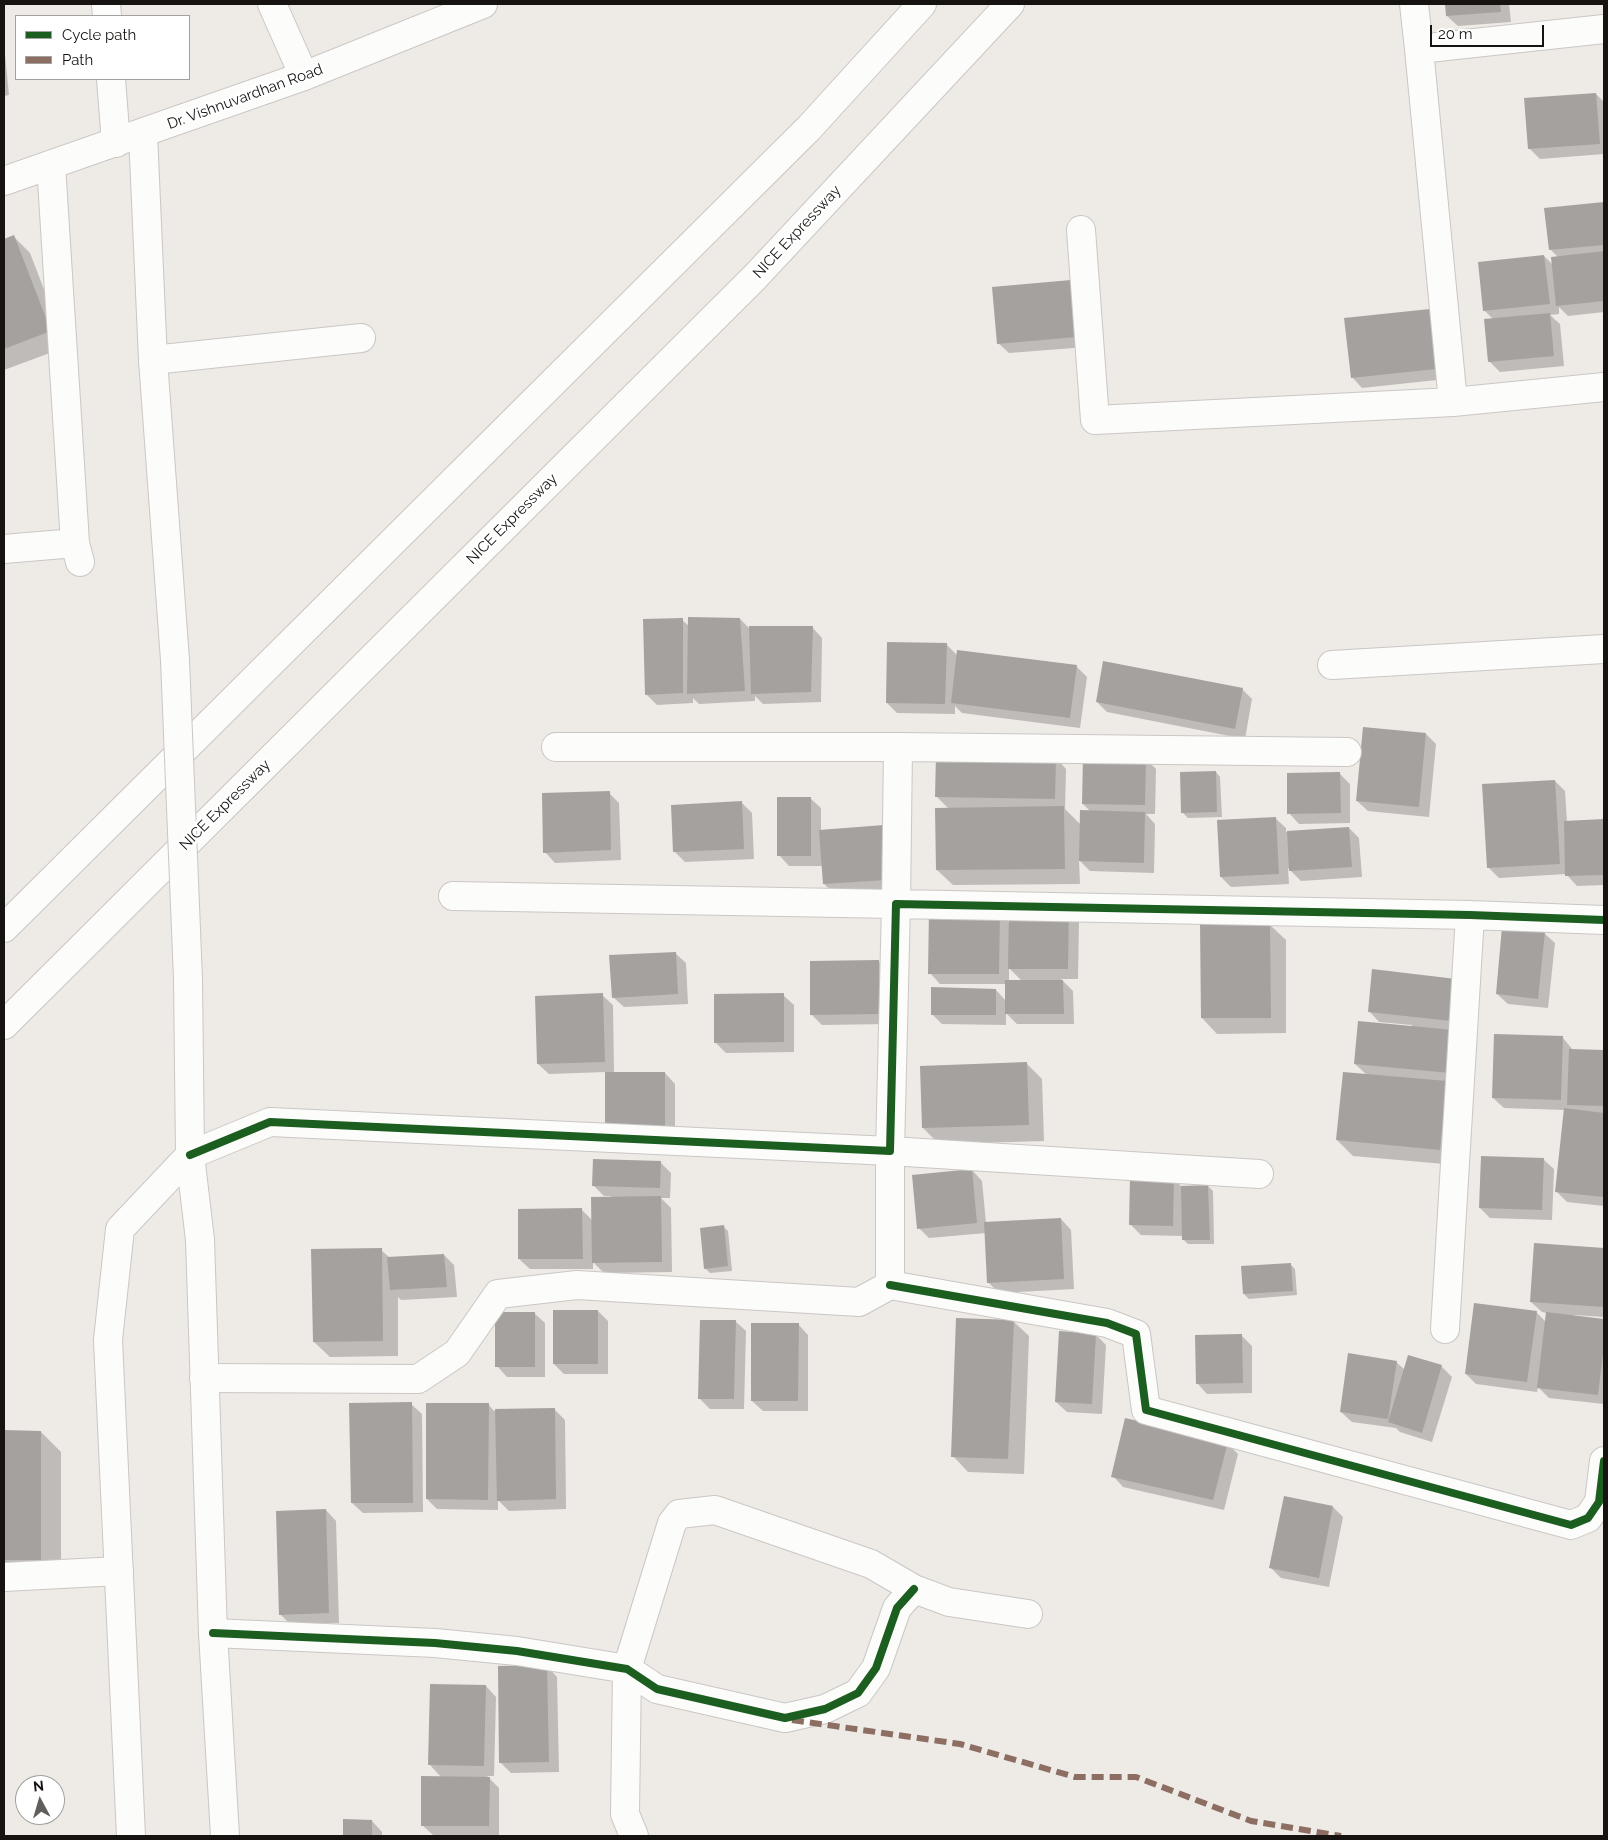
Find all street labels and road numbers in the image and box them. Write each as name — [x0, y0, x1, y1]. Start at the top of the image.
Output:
street label: Dr. Vishnuvardhan Road — [165, 60, 325, 134]
street label: NICE Expressway — [749, 182, 845, 282]
street label: NICE Expressway — [463, 470, 561, 568]
street label: NICE Expressway — [176, 756, 274, 854]

